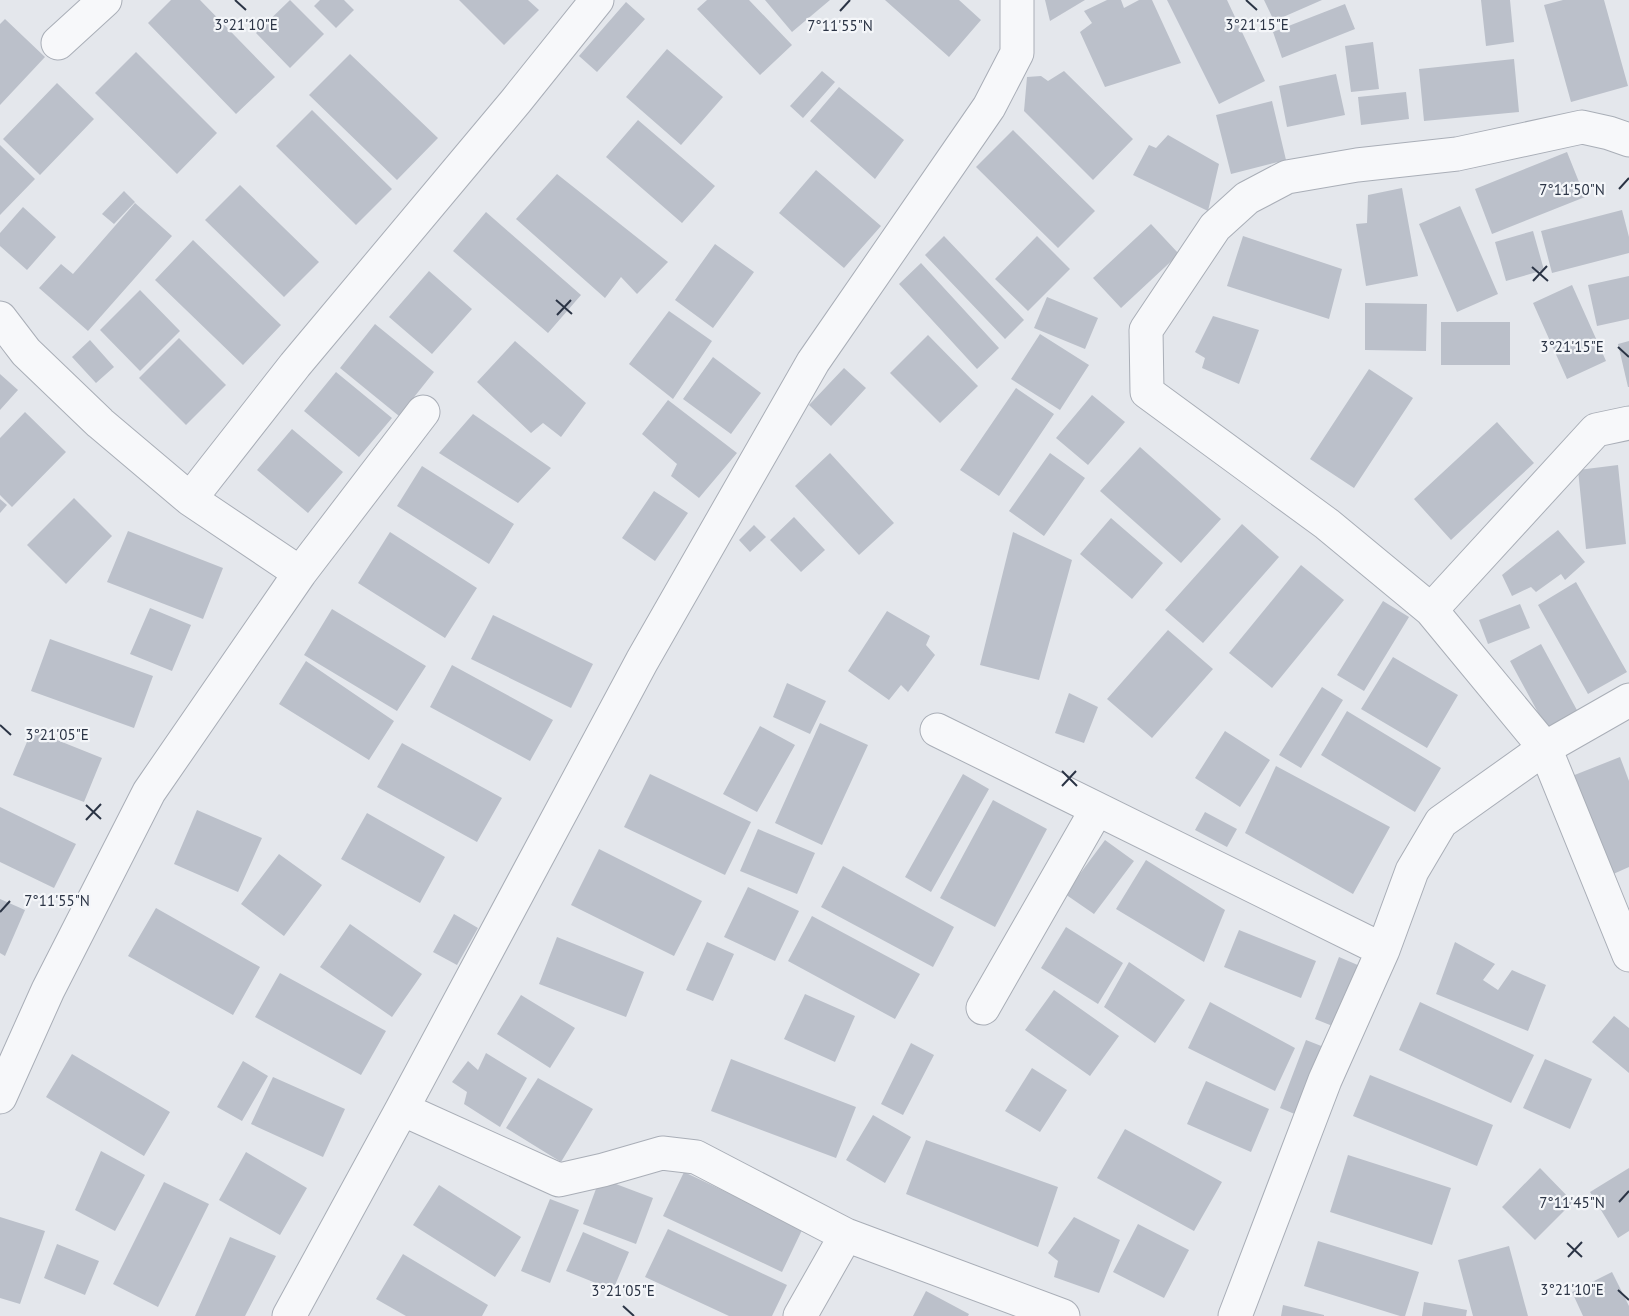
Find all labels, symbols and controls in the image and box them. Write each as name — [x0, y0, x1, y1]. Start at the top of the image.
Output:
text: 3°21'10"E — [214, 15, 278, 34]
text: 3°21'15"E — [1225, 15, 1289, 34]
text: 7°11'55"N — [807, 16, 873, 35]
text: 7°11'50"N — [1539, 180, 1605, 199]
text: 3°21'15"E — [1540, 337, 1604, 356]
text: 3°21'05"E — [25, 725, 89, 744]
text: 7°11'55"N — [24, 891, 90, 910]
text: 7°11'45"N — [1539, 1193, 1605, 1212]
text: 3°21'10"E — [1540, 1280, 1604, 1299]
text: 3°21'05"E — [591, 1281, 655, 1300]

